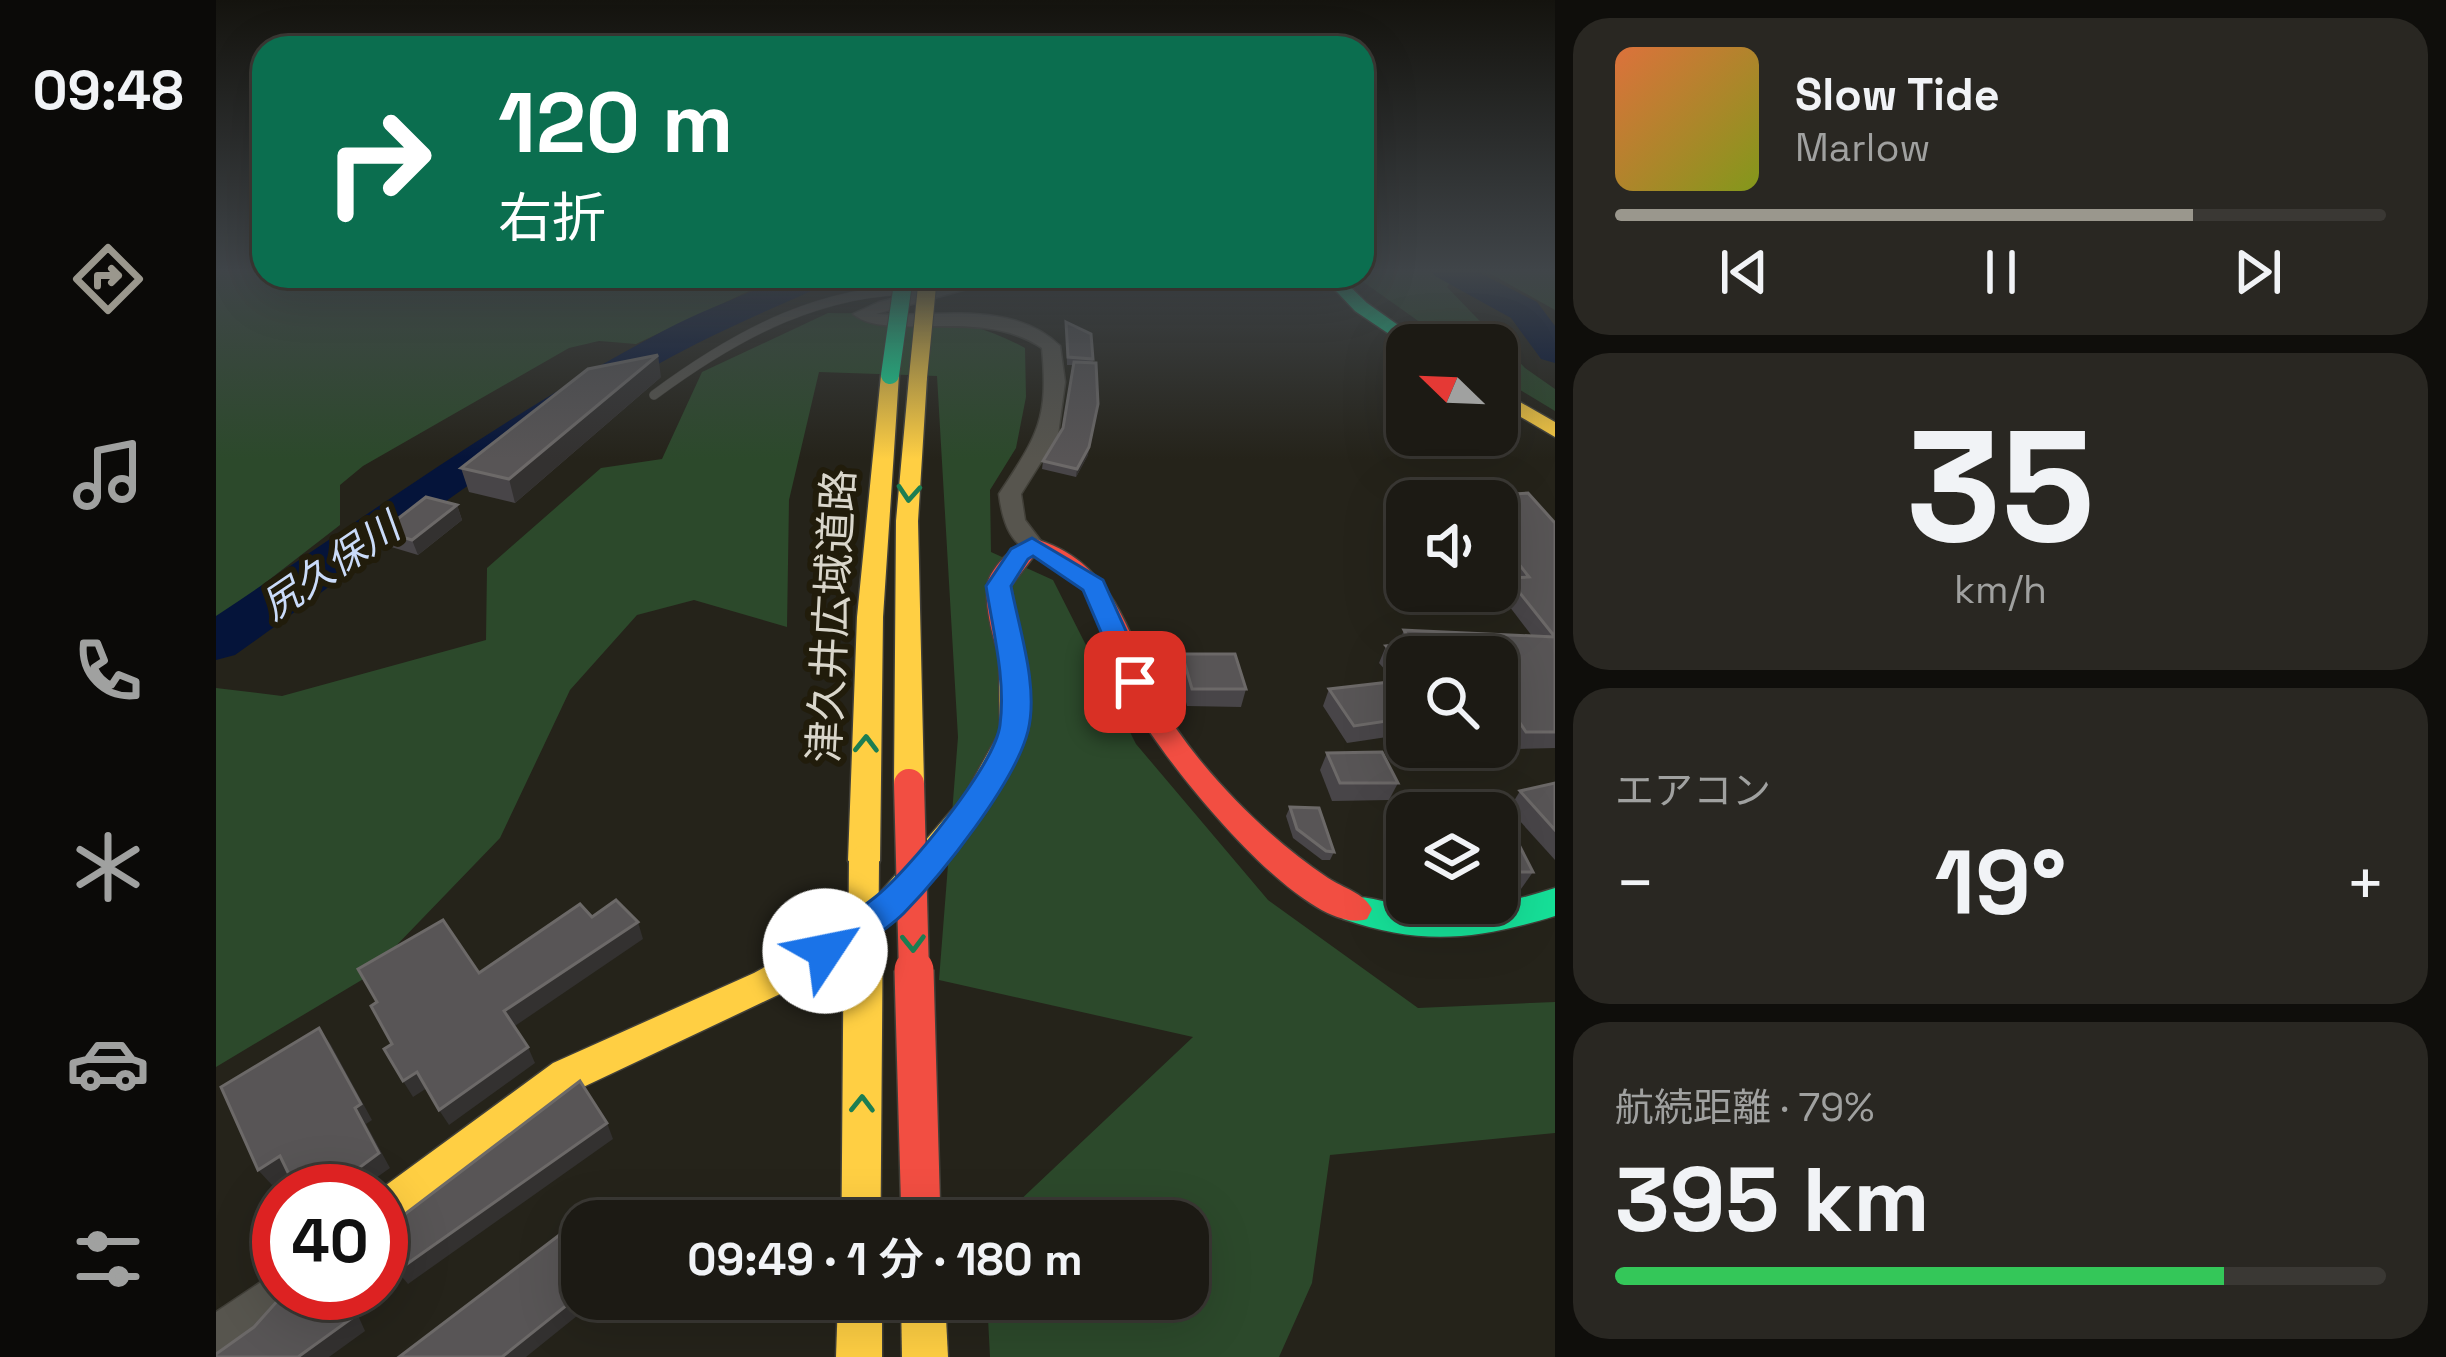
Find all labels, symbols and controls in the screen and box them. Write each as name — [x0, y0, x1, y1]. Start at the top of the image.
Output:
text: 09:48 — [32, 56, 184, 125]
text: Slow Tide — [1795, 66, 2000, 123]
text: 120 m — [498, 69, 733, 177]
icon: right — [300, 84, 456, 240]
text: Marlow — [1795, 123, 1930, 172]
text: 右折 — [498, 184, 606, 253]
icon: directions — [66, 237, 150, 321]
icon: previous — [1711, 239, 1777, 305]
icon: pause — [1968, 239, 2034, 305]
icon: next — [2225, 239, 2291, 305]
north arrow — [1386, 324, 1518, 456]
map controls — [1386, 324, 1518, 924]
text: 35 — [1906, 387, 2095, 587]
icon: music — [66, 433, 150, 517]
street label: 津久井広域道路 — [797, 468, 866, 764]
button: sound — [1386, 480, 1518, 612]
one-way arrow — [897, 484, 923, 503]
water label: 尻久保川 — [252, 500, 412, 630]
text: km/h — [1954, 565, 2047, 614]
icon: phone — [66, 629, 150, 713]
pin — [1084, 631, 1186, 733]
button: search — [1386, 636, 1518, 768]
icon: arrive — [1102, 649, 1168, 715]
one-way arrow — [852, 734, 878, 753]
text: エアコン — [1615, 766, 1771, 815]
button: layers — [1386, 792, 1518, 924]
icon: climate — [66, 825, 150, 909]
text: 19° — [1935, 825, 2066, 940]
text: − — [1615, 841, 1656, 925]
text: + — [2345, 841, 2386, 925]
position arrow — [762, 888, 888, 1014]
one-way arrow — [900, 934, 926, 953]
icon: car — [66, 1021, 150, 1105]
text: 航続距離 · 79% — [1615, 1083, 1874, 1132]
one-way arrow — [849, 1094, 875, 1112]
text: 395 km — [1615, 1142, 1930, 1257]
speed limit sign: 40 — [252, 1164, 408, 1320]
icon: filters — [66, 1217, 150, 1301]
text: 09:49 · 1 分 · 180 m — [687, 1231, 1083, 1288]

